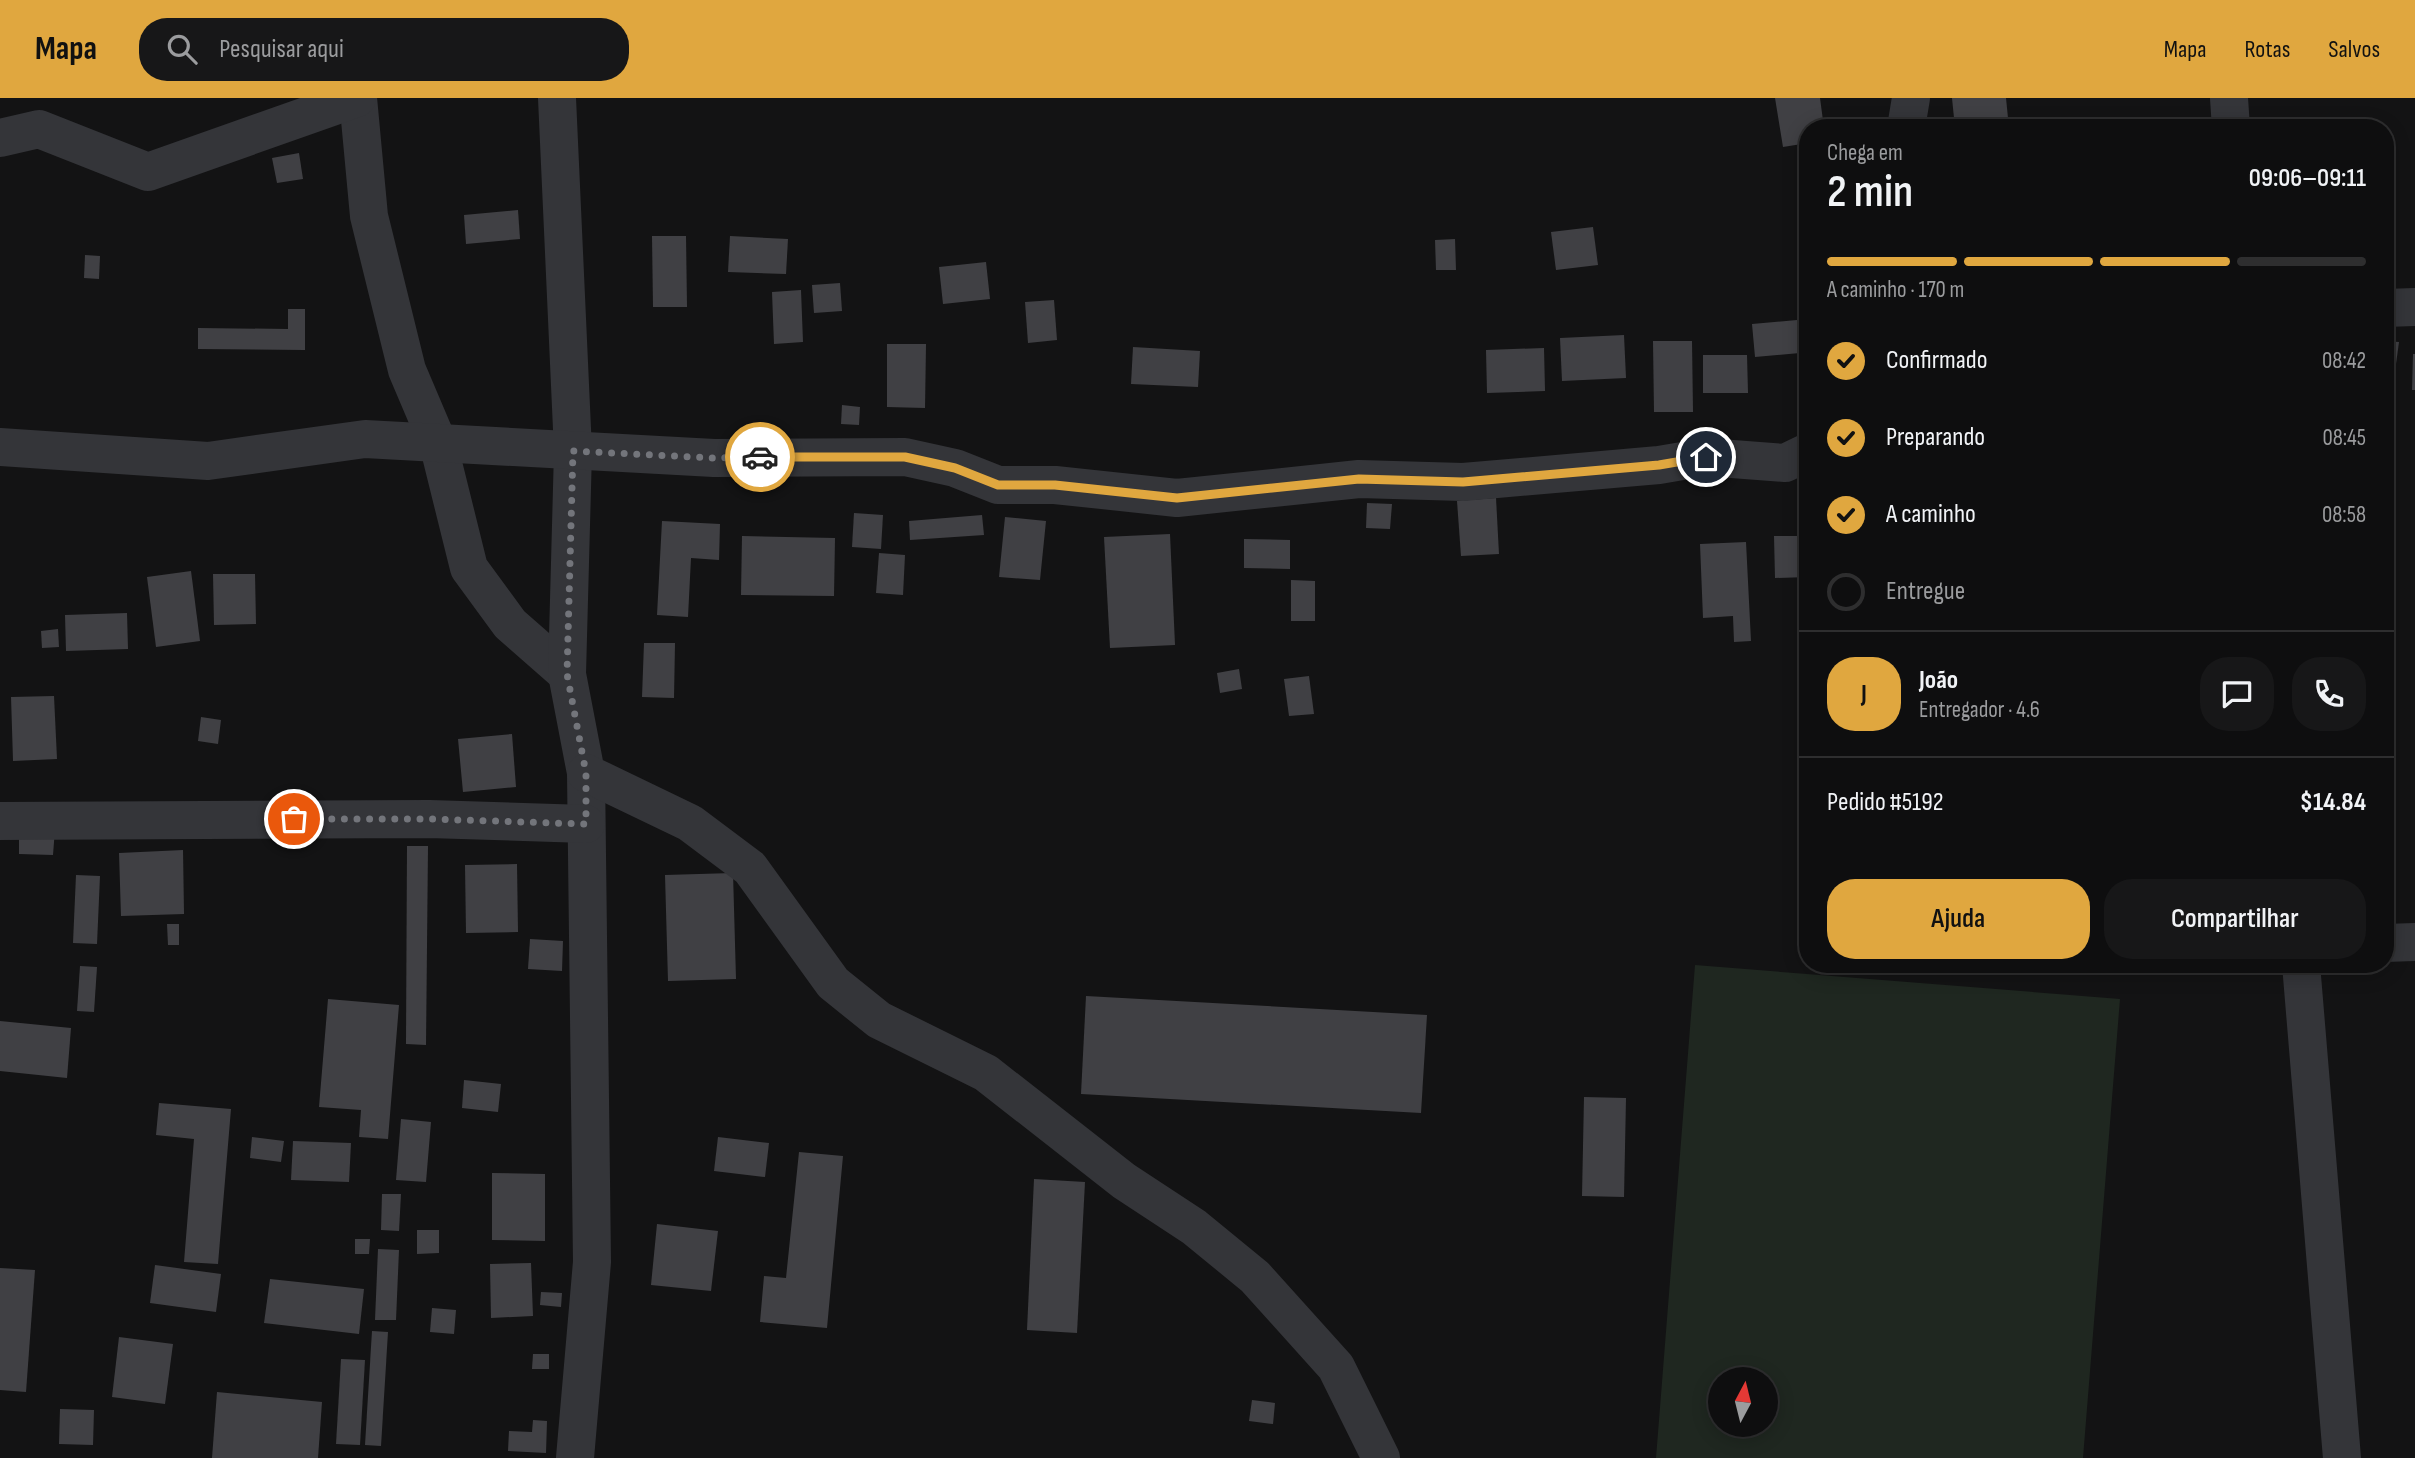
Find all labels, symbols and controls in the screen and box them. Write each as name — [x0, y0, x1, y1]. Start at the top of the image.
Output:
search box — [139, 18, 629, 81]
text: Mapa — [35, 29, 97, 69]
icon: search — [163, 30, 201, 68]
text: Pesquisar aqui — [219, 34, 344, 65]
text: Mapa — [2164, 35, 2207, 64]
text: Rotas — [2245, 35, 2290, 64]
text: Salvos — [2328, 35, 2380, 64]
text: Chega em — [1827, 139, 1903, 167]
text: 09:06–09:11 — [2249, 163, 2366, 194]
text: 2 min — [1827, 165, 1913, 220]
text: A caminho · 170 m — [1827, 276, 1964, 304]
icon: check — [1827, 342, 1865, 380]
text: Confirmado — [1886, 345, 1987, 376]
text: 08:42 — [2322, 347, 2366, 375]
icon: check — [1827, 419, 1865, 457]
courier — [725, 422, 795, 492]
text: Preparando — [1886, 422, 1985, 453]
text: 08:45 — [2322, 424, 2366, 452]
pin — [1676, 427, 1736, 487]
icon: car — [741, 438, 779, 476]
icon: home — [1687, 438, 1725, 476]
icon: check — [1827, 496, 1865, 534]
text: A caminho — [1886, 499, 1976, 530]
text: 08:58 — [2322, 501, 2366, 529]
text: Entregue — [1886, 576, 1965, 607]
button: chat — [2200, 657, 2274, 731]
button: phone — [2292, 657, 2366, 731]
text: João — [1919, 665, 1958, 696]
text: J — [1861, 679, 1867, 710]
text: Entregador · 4.6 — [1919, 696, 2040, 724]
text: Pedido #5192 — [1827, 787, 1943, 818]
text: $14.84 — [2300, 787, 2366, 818]
pin — [264, 789, 324, 849]
icon: bag — [275, 800, 313, 838]
button: Ajuda — [1827, 879, 2090, 959]
button: Compartilhar — [2104, 879, 2366, 959]
north arrow — [1708, 1367, 1778, 1437]
map controls — [1708, 1367, 1778, 1437]

